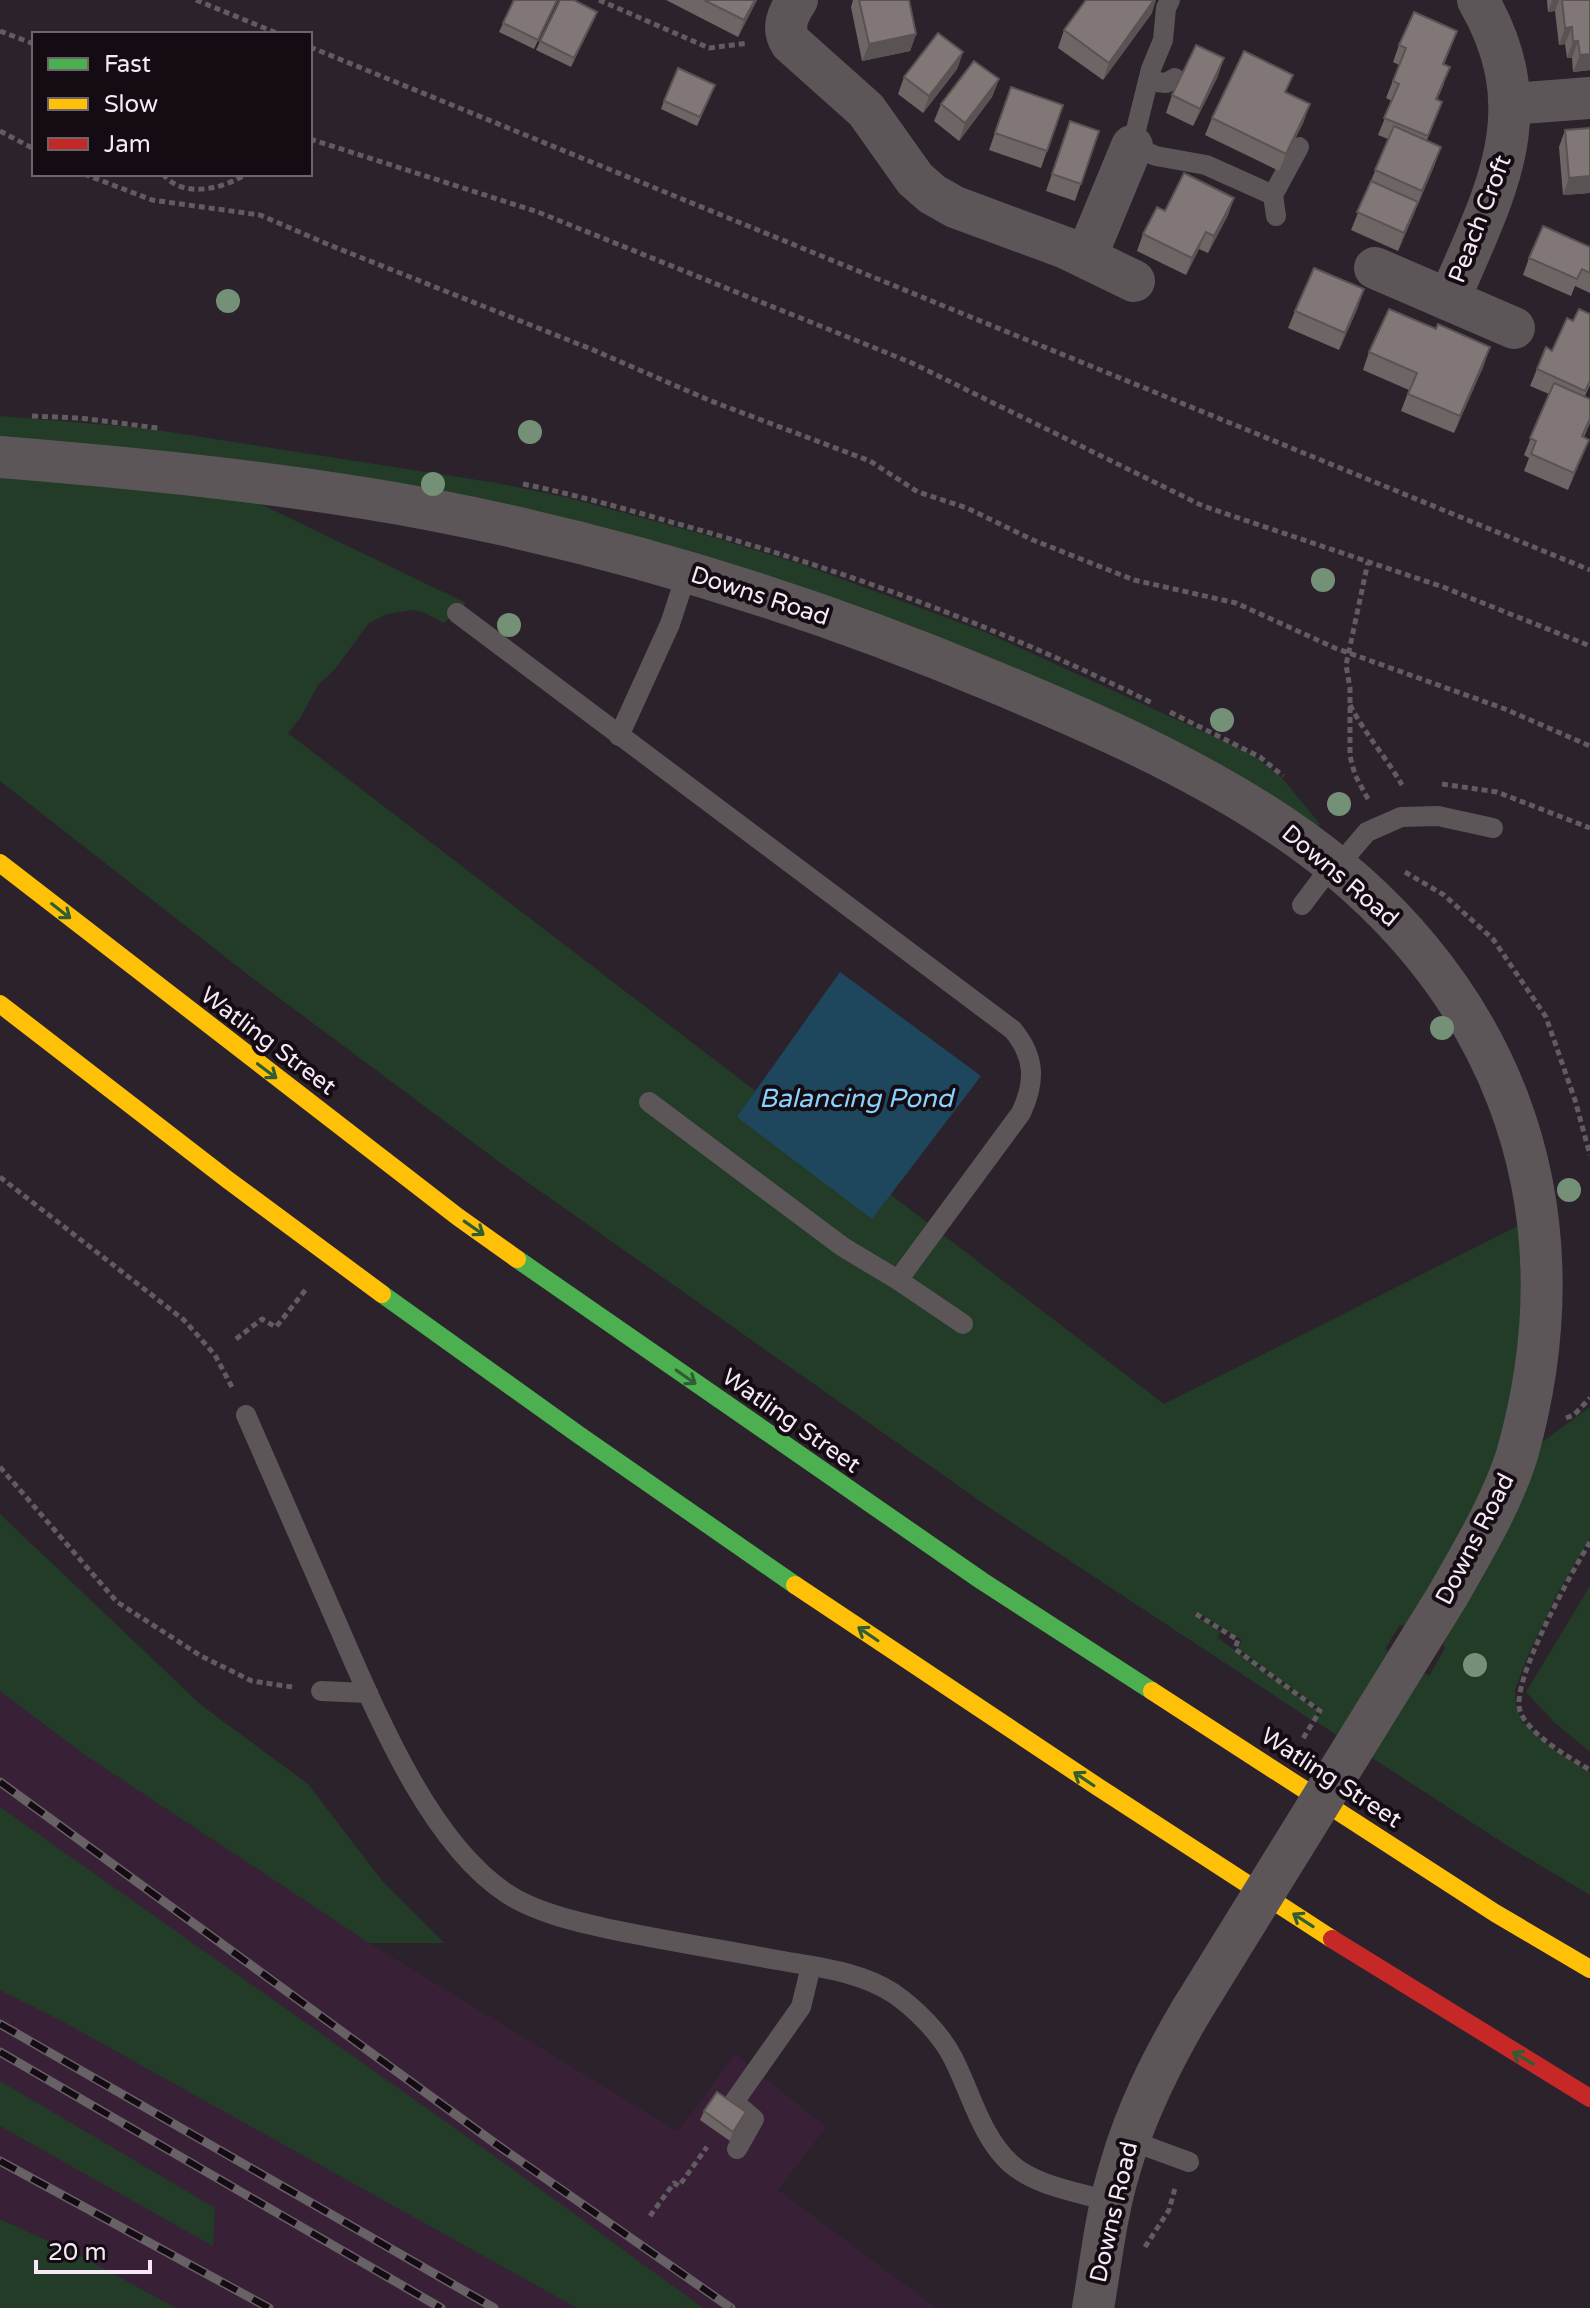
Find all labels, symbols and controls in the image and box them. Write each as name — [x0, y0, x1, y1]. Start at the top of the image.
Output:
legend — [32, 32, 312, 176]
text: Fast — [104, 50, 151, 79]
text: Slow — [104, 90, 158, 119]
text: Jam — [104, 130, 151, 159]
street label: Peach Croft — [1442, 151, 1518, 287]
street label: Downs Road — [687, 560, 833, 632]
street label: Downs Road — [1276, 819, 1404, 933]
one-way arrow — [50, 902, 71, 920]
street label: Watling Street — [194, 981, 342, 1101]
one-way arrow — [256, 1062, 277, 1079]
water label: Balancing Pond — [759, 1083, 956, 1114]
one-way arrow — [462, 1220, 484, 1236]
street label: Watling Street — [716, 1363, 866, 1479]
one-way arrow — [675, 1369, 697, 1385]
street label: Downs Road — [1429, 1468, 1521, 1610]
one-way arrow — [857, 1626, 880, 1642]
street label: Watling Street — [1255, 1722, 1407, 1834]
one-way arrow — [1074, 1771, 1096, 1787]
one-way arrow — [1292, 1911, 1314, 1928]
one-way arrow — [1512, 2050, 1535, 2066]
street label: Downs Road — [1084, 2139, 1144, 2285]
scale bar — [36, 2224, 150, 2274]
text: 20 m — [48, 2238, 106, 2267]

